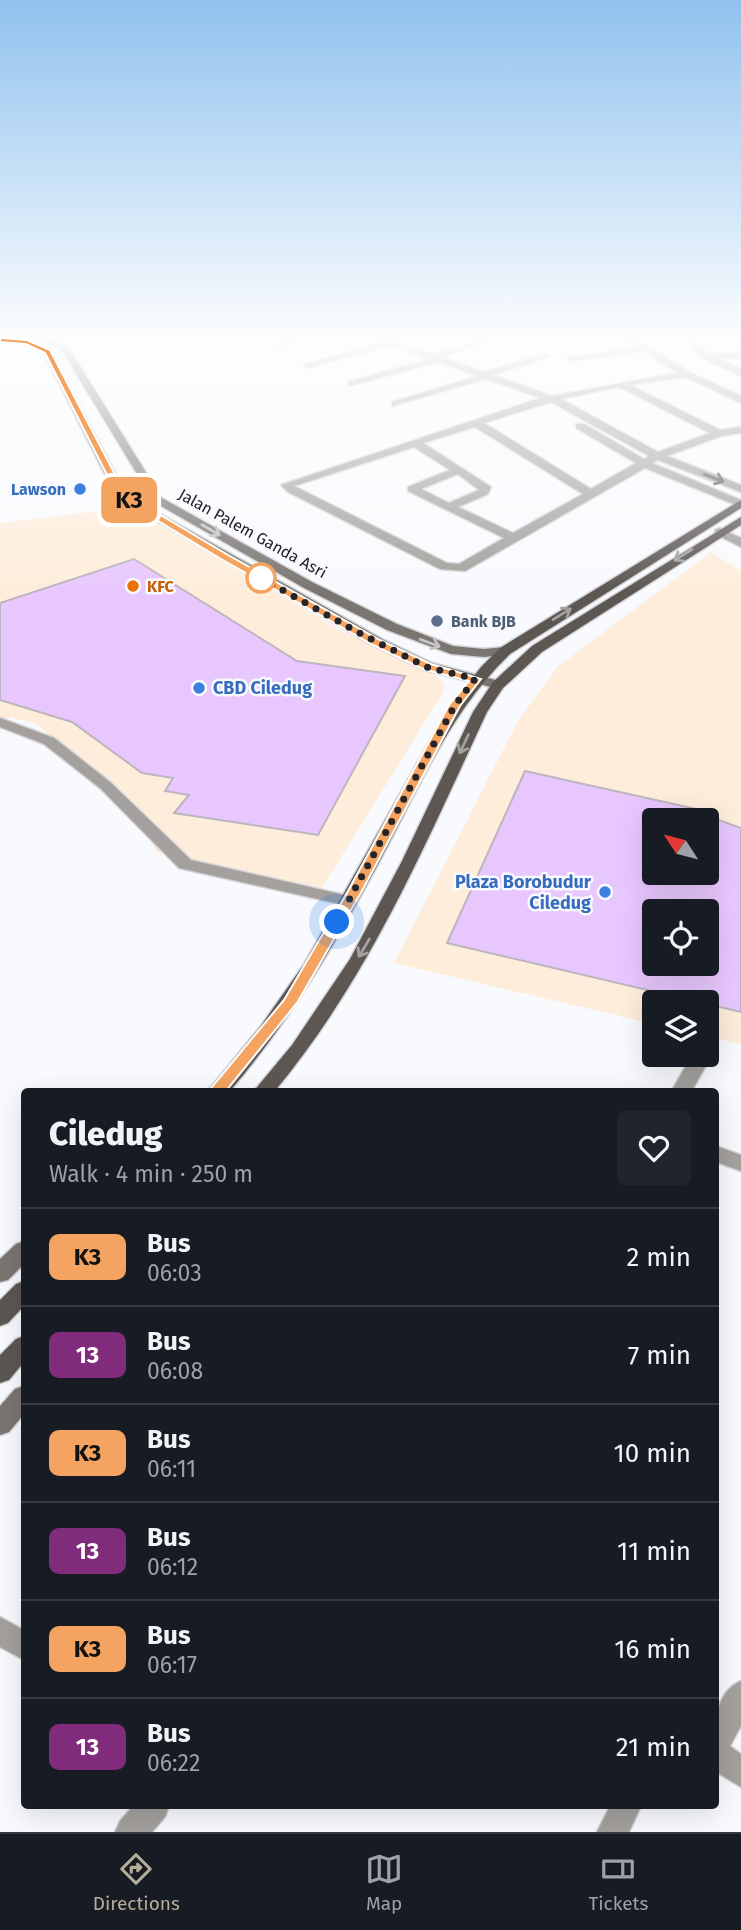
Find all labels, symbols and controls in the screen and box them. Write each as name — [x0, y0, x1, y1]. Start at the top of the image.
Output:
one-way arrow — [703, 473, 725, 486]
line badge: K3 — [97, 477, 160, 523]
place label: Lawson — [11, 480, 66, 499]
marker: Lawson — [72, 481, 88, 497]
street label: Jalan Palem Ganda Asri — [175, 485, 330, 582]
text: K3 — [115, 486, 143, 514]
one-way arrow — [201, 524, 221, 538]
one-way arrow — [673, 549, 693, 563]
unlabelled marker — [246, 563, 276, 593]
place label: KFC — [147, 577, 175, 596]
marker: KFC — [125, 578, 141, 594]
one-way arrow — [552, 607, 572, 621]
place label: Bank BJB — [451, 612, 516, 631]
marker: Bank BJB — [429, 613, 445, 629]
one-way arrow — [418, 638, 440, 650]
place label: CBD Ciledug — [213, 677, 312, 699]
marker: CBD Ciledug — [191, 680, 207, 696]
one-way arrow — [457, 733, 471, 754]
north arrow — [642, 808, 719, 886]
map controls — [642, 808, 719, 1067]
place label: Plaza Borobudur Ciledug — [455, 871, 592, 914]
marker: Plaza Borobudur Ciledug — [597, 884, 613, 900]
button: locate — [642, 899, 719, 976]
your location — [319, 904, 354, 939]
one-way arrow — [357, 938, 371, 958]
button: layers — [642, 990, 719, 1067]
button: heart — [617, 1111, 691, 1185]
text: Ciledug — [49, 1114, 163, 1154]
text: Walk · 4 min · 250 m — [49, 1160, 253, 1188]
text: Bus — [147, 1228, 190, 1259]
text: 2 min — [626, 1242, 691, 1273]
text: K3 — [74, 1243, 101, 1271]
text: 06:03 — [147, 1259, 202, 1287]
text: Bus — [147, 1326, 190, 1357]
text: 7 min — [628, 1340, 691, 1371]
text: 13 — [76, 1341, 99, 1369]
text: 06:08 — [147, 1357, 203, 1385]
text: Bus — [147, 1424, 190, 1455]
text: 10 min — [613, 1438, 691, 1469]
text: K3 — [74, 1439, 101, 1467]
text: 06:11 — [147, 1455, 196, 1483]
text: Bus — [147, 1522, 190, 1553]
text: 11 min — [617, 1536, 691, 1567]
text: 13 — [76, 1537, 99, 1565]
text: 06:12 — [147, 1553, 198, 1581]
text: Bus — [147, 1620, 190, 1651]
text: 16 min — [614, 1634, 691, 1665]
text: K3 — [74, 1635, 101, 1663]
text: 06:17 — [147, 1651, 197, 1679]
text: Bus — [147, 1718, 190, 1749]
text: 21 min — [616, 1732, 691, 1763]
text: 13 — [76, 1733, 99, 1761]
text: 06:22 — [147, 1749, 200, 1777]
tab: Directions — [93, 1850, 180, 1915]
tab: Map — [365, 1850, 403, 1915]
tab: Tickets — [588, 1850, 648, 1915]

